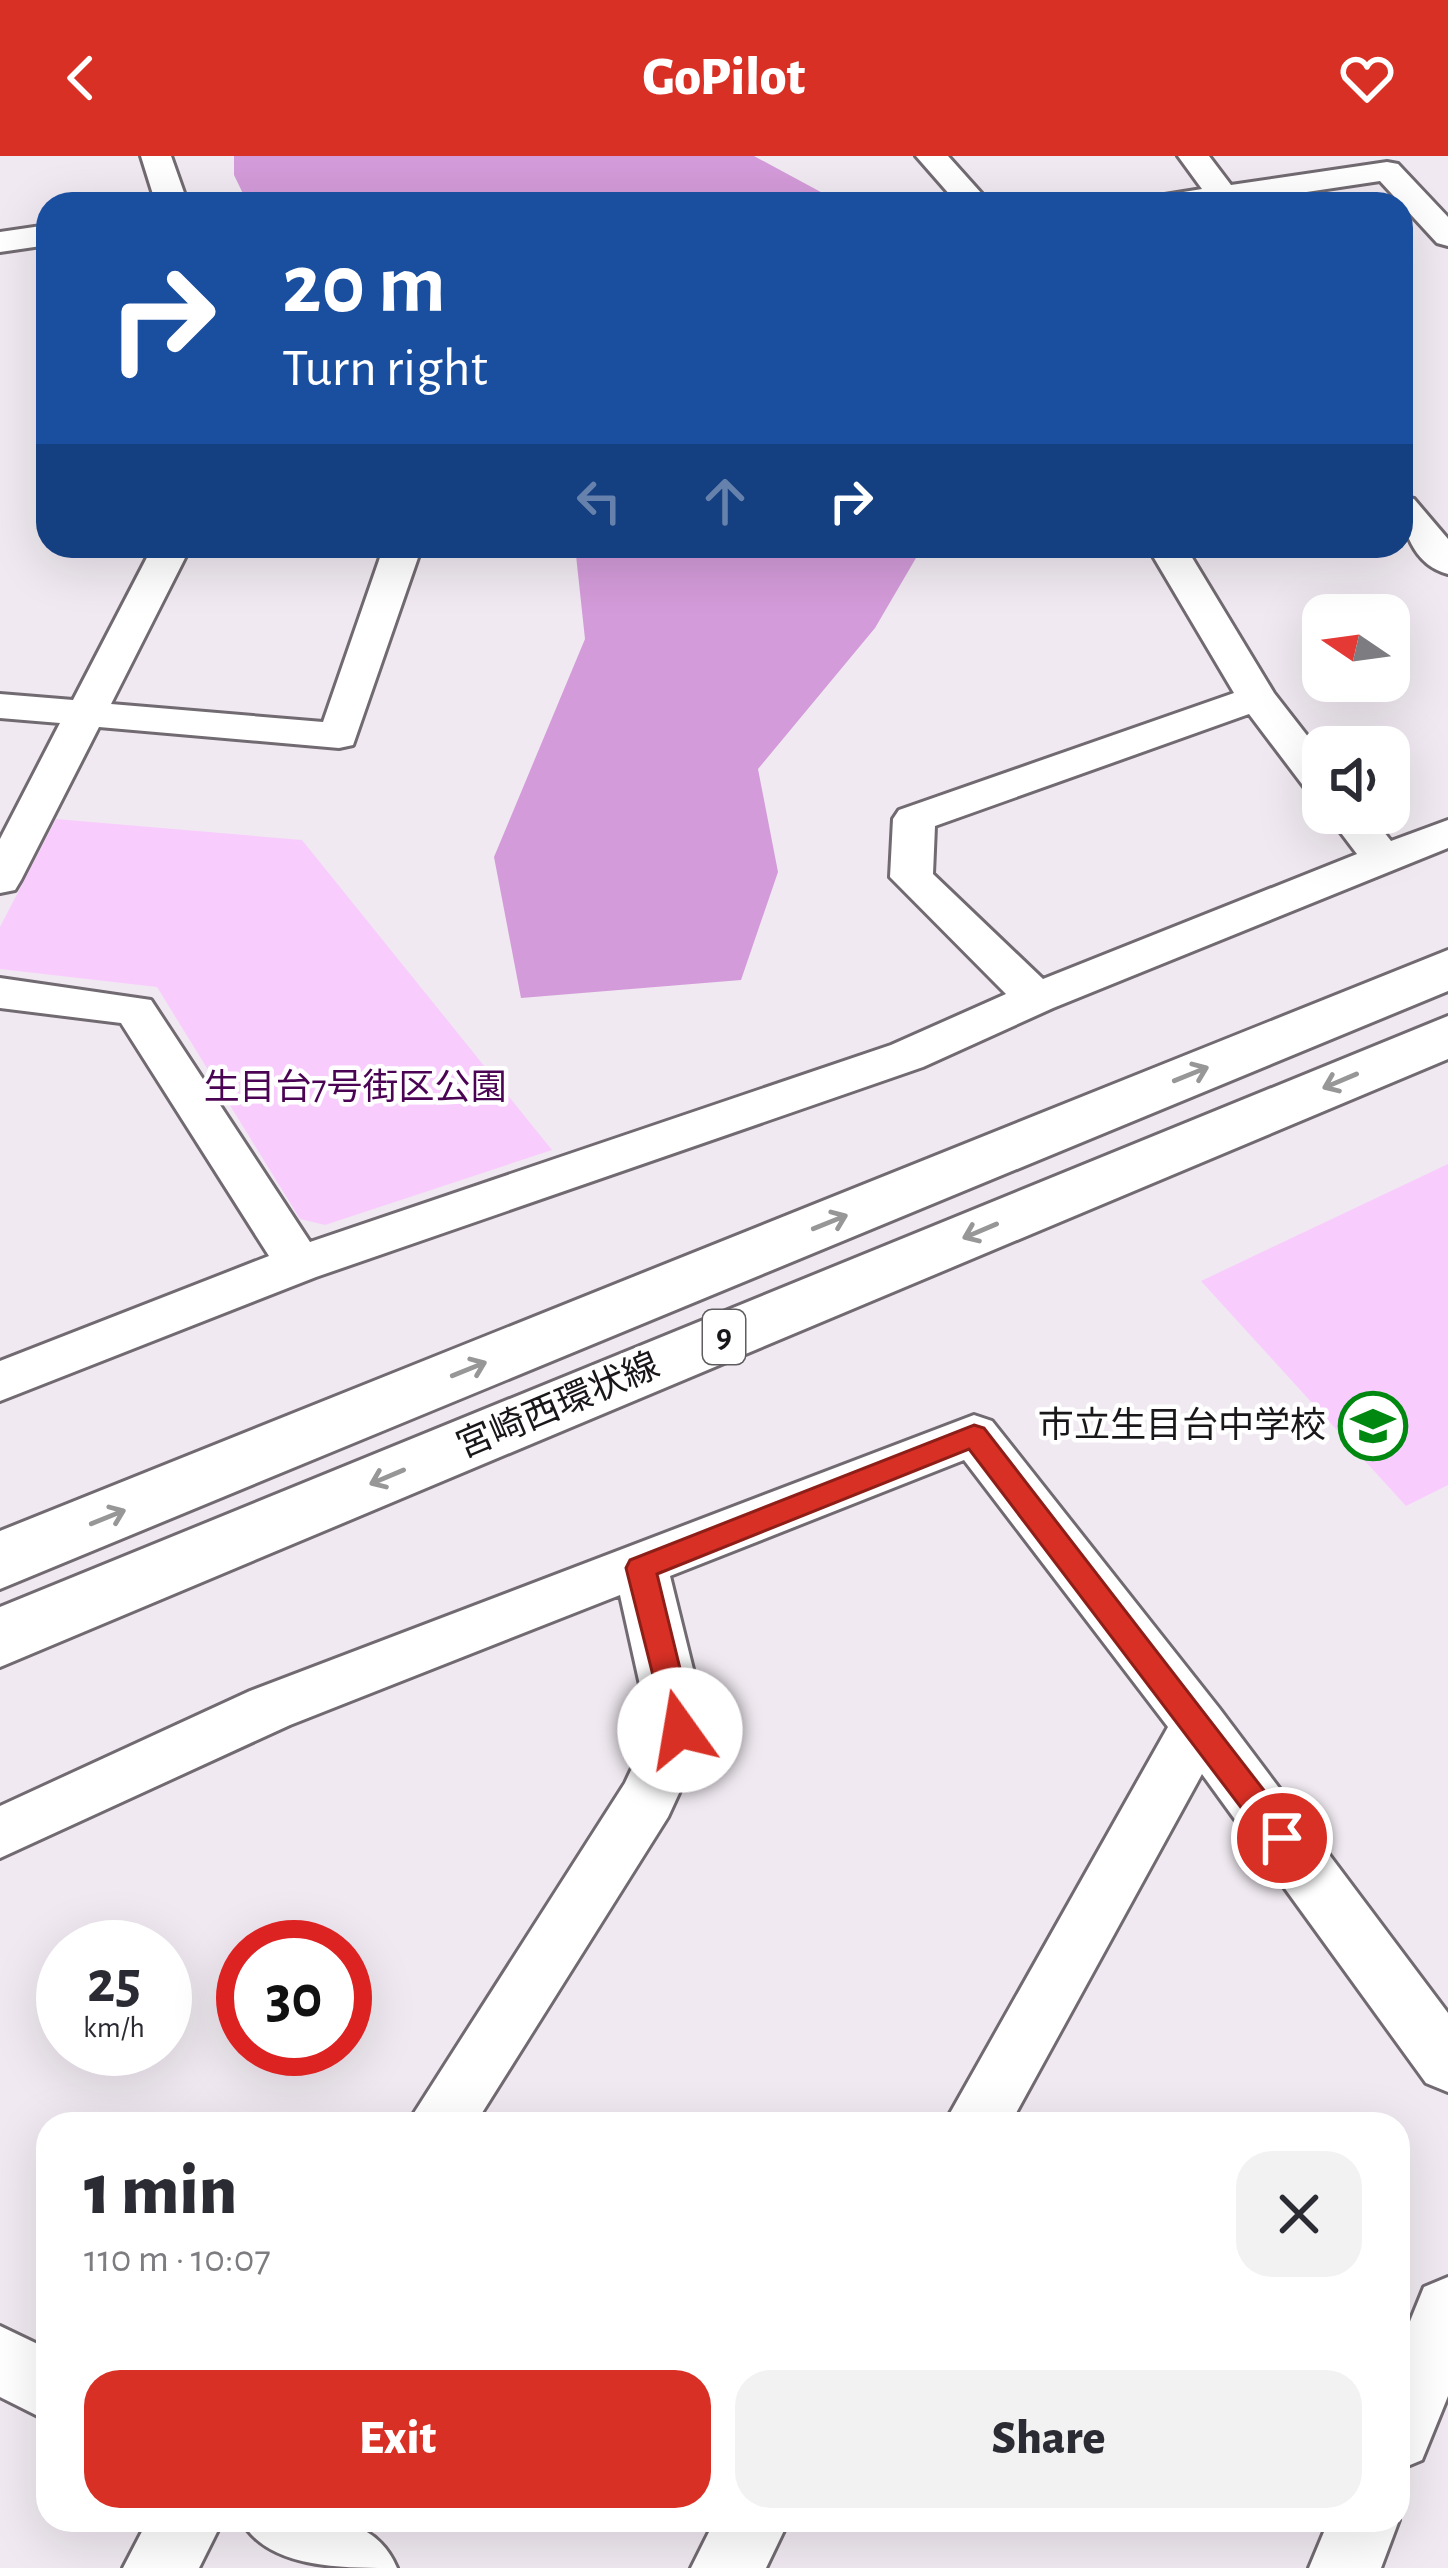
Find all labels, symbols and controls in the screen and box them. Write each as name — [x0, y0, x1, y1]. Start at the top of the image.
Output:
icon: back — [48, 45, 114, 111]
icon: heart — [1334, 45, 1400, 111]
text: GoPilot — [643, 51, 805, 105]
icon: right — [84, 240, 240, 396]
text: 20 m — [282, 244, 446, 328]
text: Turn right — [282, 342, 488, 396]
icon: left — [566, 468, 632, 534]
icon: ahead — [692, 468, 758, 534]
icon: right — [818, 468, 884, 534]
north arrow — [1302, 594, 1410, 702]
map controls — [1302, 594, 1410, 834]
button: sound — [1302, 726, 1410, 834]
one-way arrow — [1172, 1062, 1209, 1083]
park label: 生目台7号街区公園 — [203, 1068, 507, 1106]
one-way arrow — [1322, 1072, 1359, 1093]
one-way arrow — [811, 1210, 848, 1231]
one-way arrow — [962, 1222, 999, 1243]
road number: 9 — [703, 1310, 745, 1364]
street label: 宮崎西環状線 — [451, 1345, 664, 1465]
one-way arrow — [450, 1357, 487, 1378]
school or university icon: 市立生目台中学校 — [1338, 1391, 1408, 1461]
place label: 市立生目台中学校 — [1038, 1406, 1326, 1444]
one-way arrow — [369, 1468, 406, 1489]
one-way arrow — [89, 1505, 126, 1526]
position arrow — [617, 1667, 743, 1793]
pin — [1231, 1787, 1333, 1889]
icon: arrive — [1249, 1805, 1315, 1871]
speed limit sign: 30 — [216, 1920, 372, 2076]
text: 25 — [87, 1953, 141, 2013]
text: km/h — [83, 2013, 145, 2043]
button: close — [1236, 2151, 1362, 2277]
text: 1 min — [84, 2155, 237, 2227]
text: 110 m · 10:07 — [84, 2240, 271, 2279]
button: Exit — [84, 2370, 711, 2508]
button: Share — [735, 2370, 1362, 2508]

